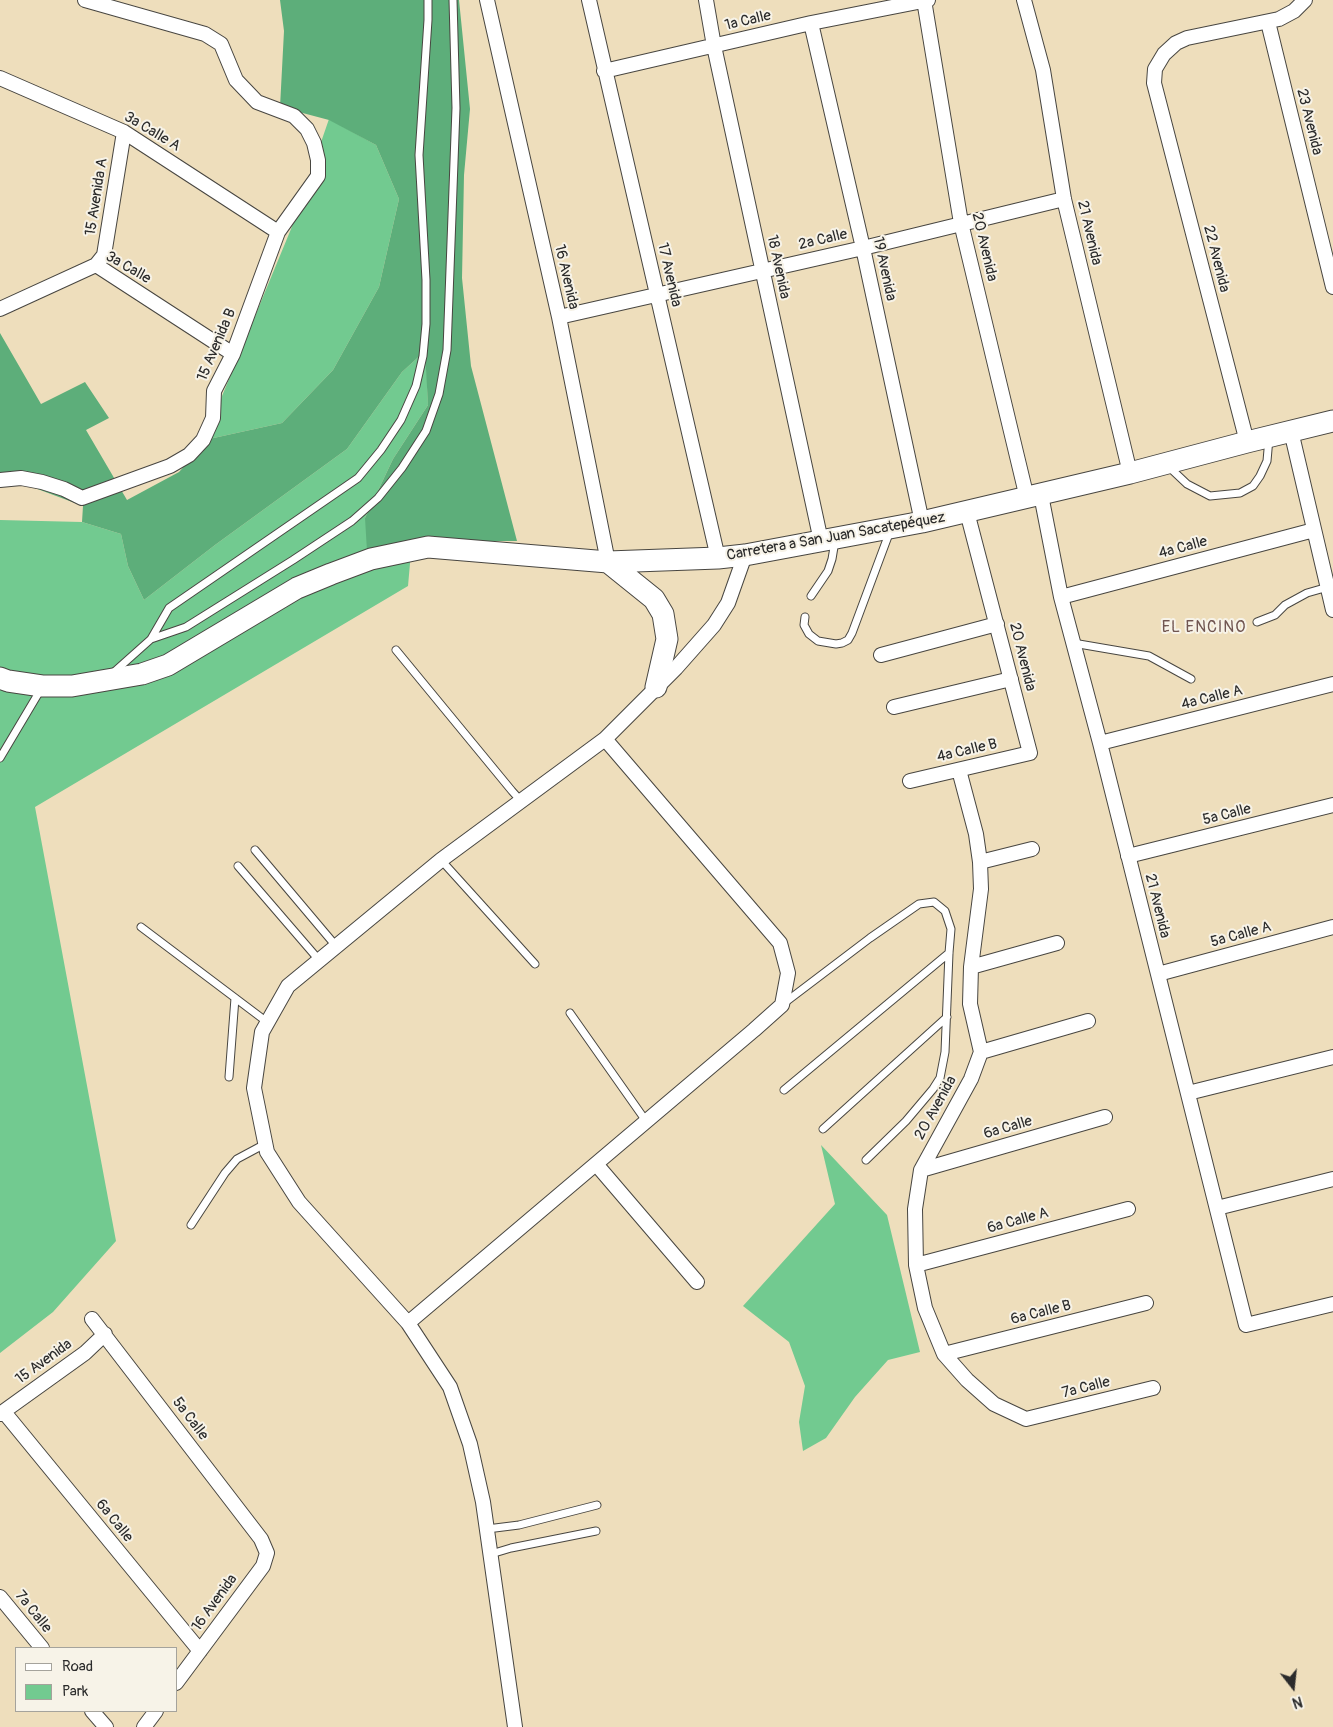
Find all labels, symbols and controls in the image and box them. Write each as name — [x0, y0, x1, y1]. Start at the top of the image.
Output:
street label: 1a Calle — [723, 7, 773, 35]
street label: 23 Avenida — [1292, 87, 1326, 157]
street label: 3a Calle A — [121, 108, 183, 156]
street label: 15 Avenida A — [82, 157, 112, 237]
street label: 21 Avenida — [1073, 199, 1105, 267]
street label: 20 Avenida — [967, 211, 1001, 283]
street label: 22 Avenida — [1199, 224, 1233, 294]
street label: 2a Calle — [797, 226, 849, 254]
street label: 18 Avenida — [762, 233, 794, 301]
street label: 19 Avenida — [868, 235, 900, 303]
street label: 17 Avenida — [653, 241, 685, 309]
street label: 16 Avenida — [550, 243, 582, 311]
street label: 3a Calle — [102, 248, 154, 288]
street label: 15 Avenida B — [194, 306, 240, 384]
street label: Carretera a San Juan Sacatepéquez — [725, 509, 947, 565]
street label: 4a Calle — [1157, 533, 1209, 563]
district label: EL ENCINO — [1161, 618, 1247, 638]
street label: 20 Avenida — [1005, 621, 1039, 693]
street label: 4a Calle A — [1179, 682, 1245, 714]
street label: 4a Calle B — [935, 735, 999, 767]
street label: 5a Calle — [1201, 800, 1253, 830]
street label: 21 Avenida — [1140, 872, 1174, 940]
street label: 5a Calle A — [1209, 918, 1273, 952]
street label: 20 Avenida — [911, 1073, 961, 1143]
street label: 6a Calle — [982, 1112, 1034, 1144]
street label: 6a Calle A — [985, 1204, 1051, 1238]
street label: 6a Calle B — [1009, 1297, 1073, 1329]
street label: 15 Avenida — [12, 1335, 76, 1389]
street label: 7a Calle — [1060, 1373, 1112, 1403]
street label: 5a Calle — [168, 1394, 212, 1444]
street label: 6a Calle — [91, 1496, 137, 1546]
street label: 16 Avenida — [188, 1571, 242, 1635]
street label: 7a Calle — [11, 1587, 55, 1637]
legend — [15, 1647, 178, 1712]
text: Road — [62, 1657, 93, 1676]
north arrow — [1268, 1662, 1318, 1712]
text: Park — [62, 1682, 88, 1701]
text: N — [1290, 1692, 1304, 1711]

